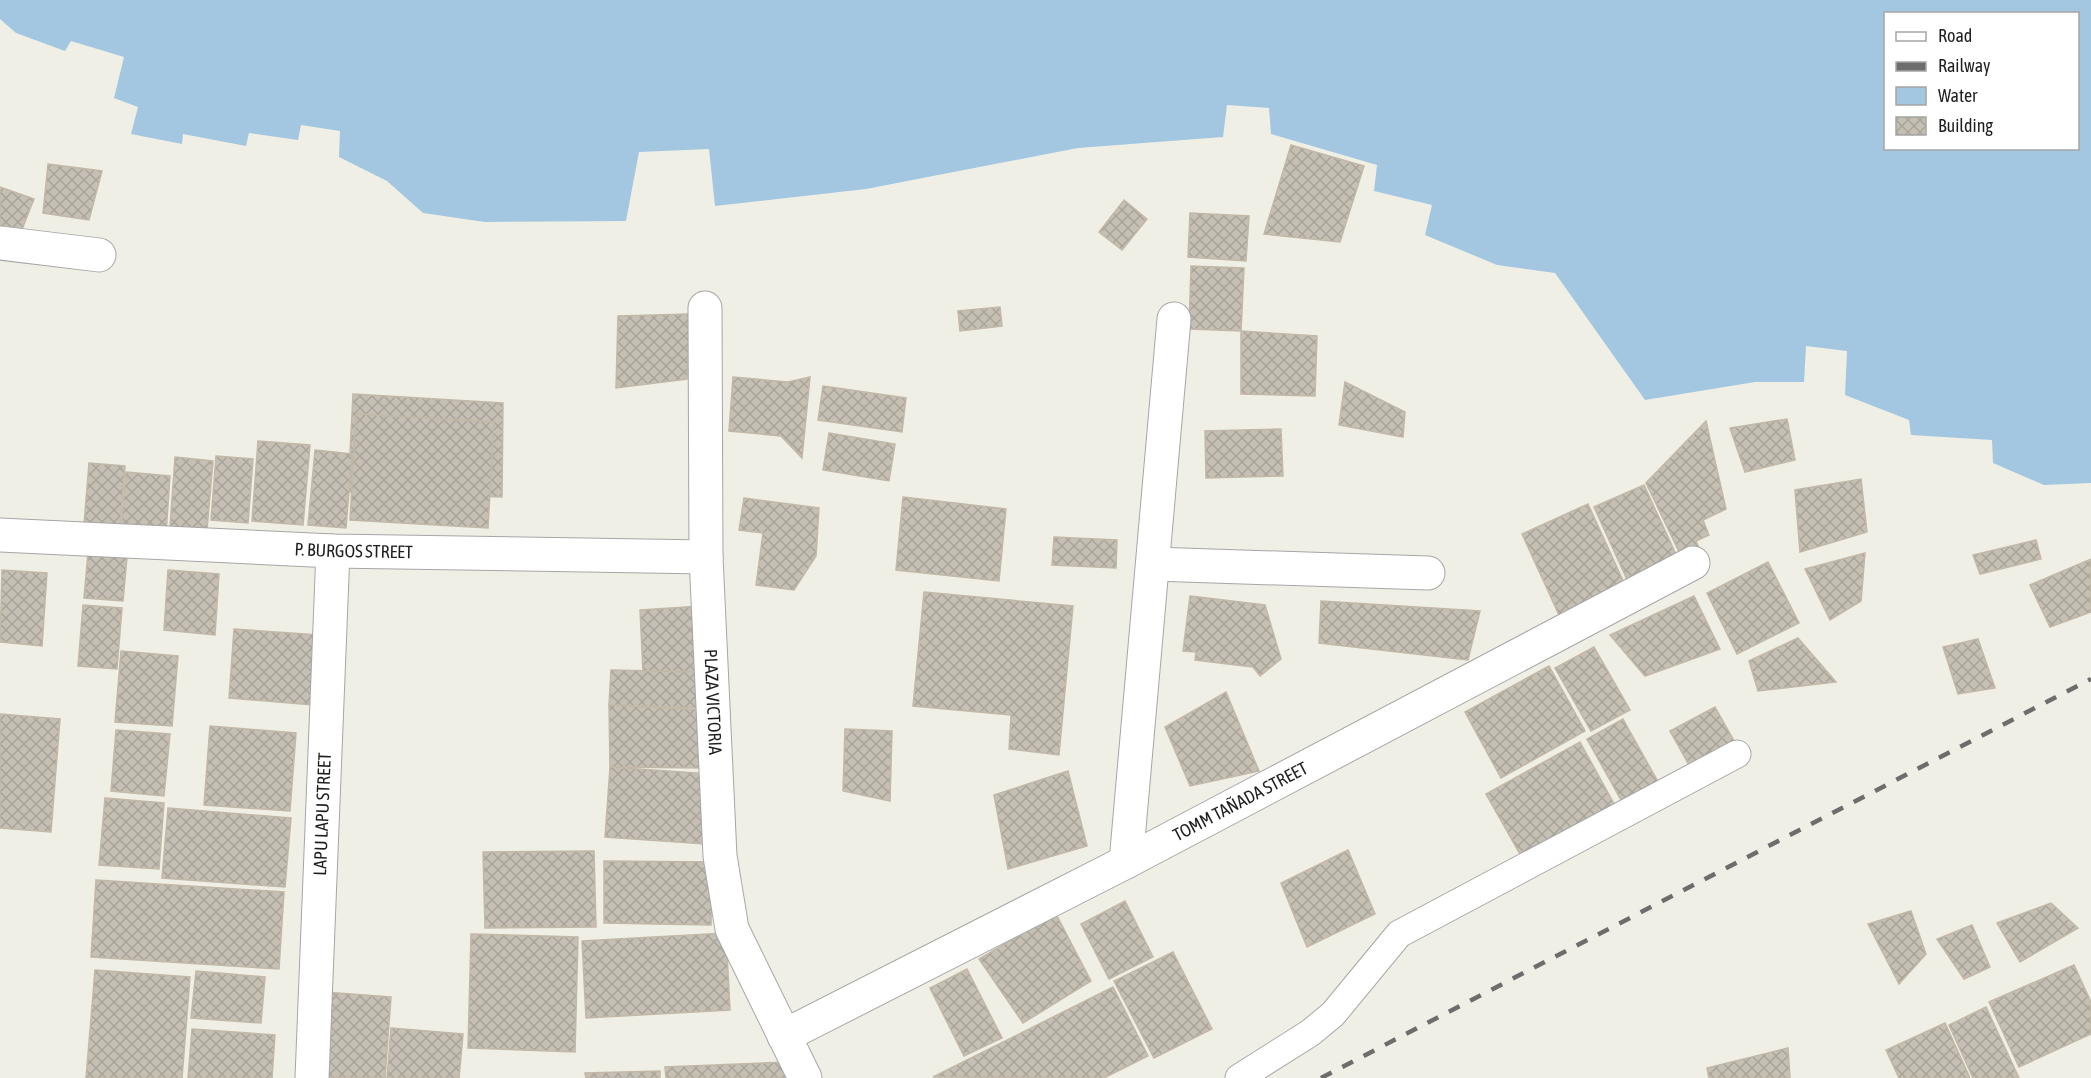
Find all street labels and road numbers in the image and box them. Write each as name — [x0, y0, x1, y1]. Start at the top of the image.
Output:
street label: P. BURGOS STREET — [294, 538, 413, 562]
street label: PLAZA VICTORIA — [700, 648, 726, 755]
street label: LAPU LAPU STREET — [309, 752, 335, 876]
street label: TOMM TAÑADA STREET — [1169, 757, 1311, 845]

